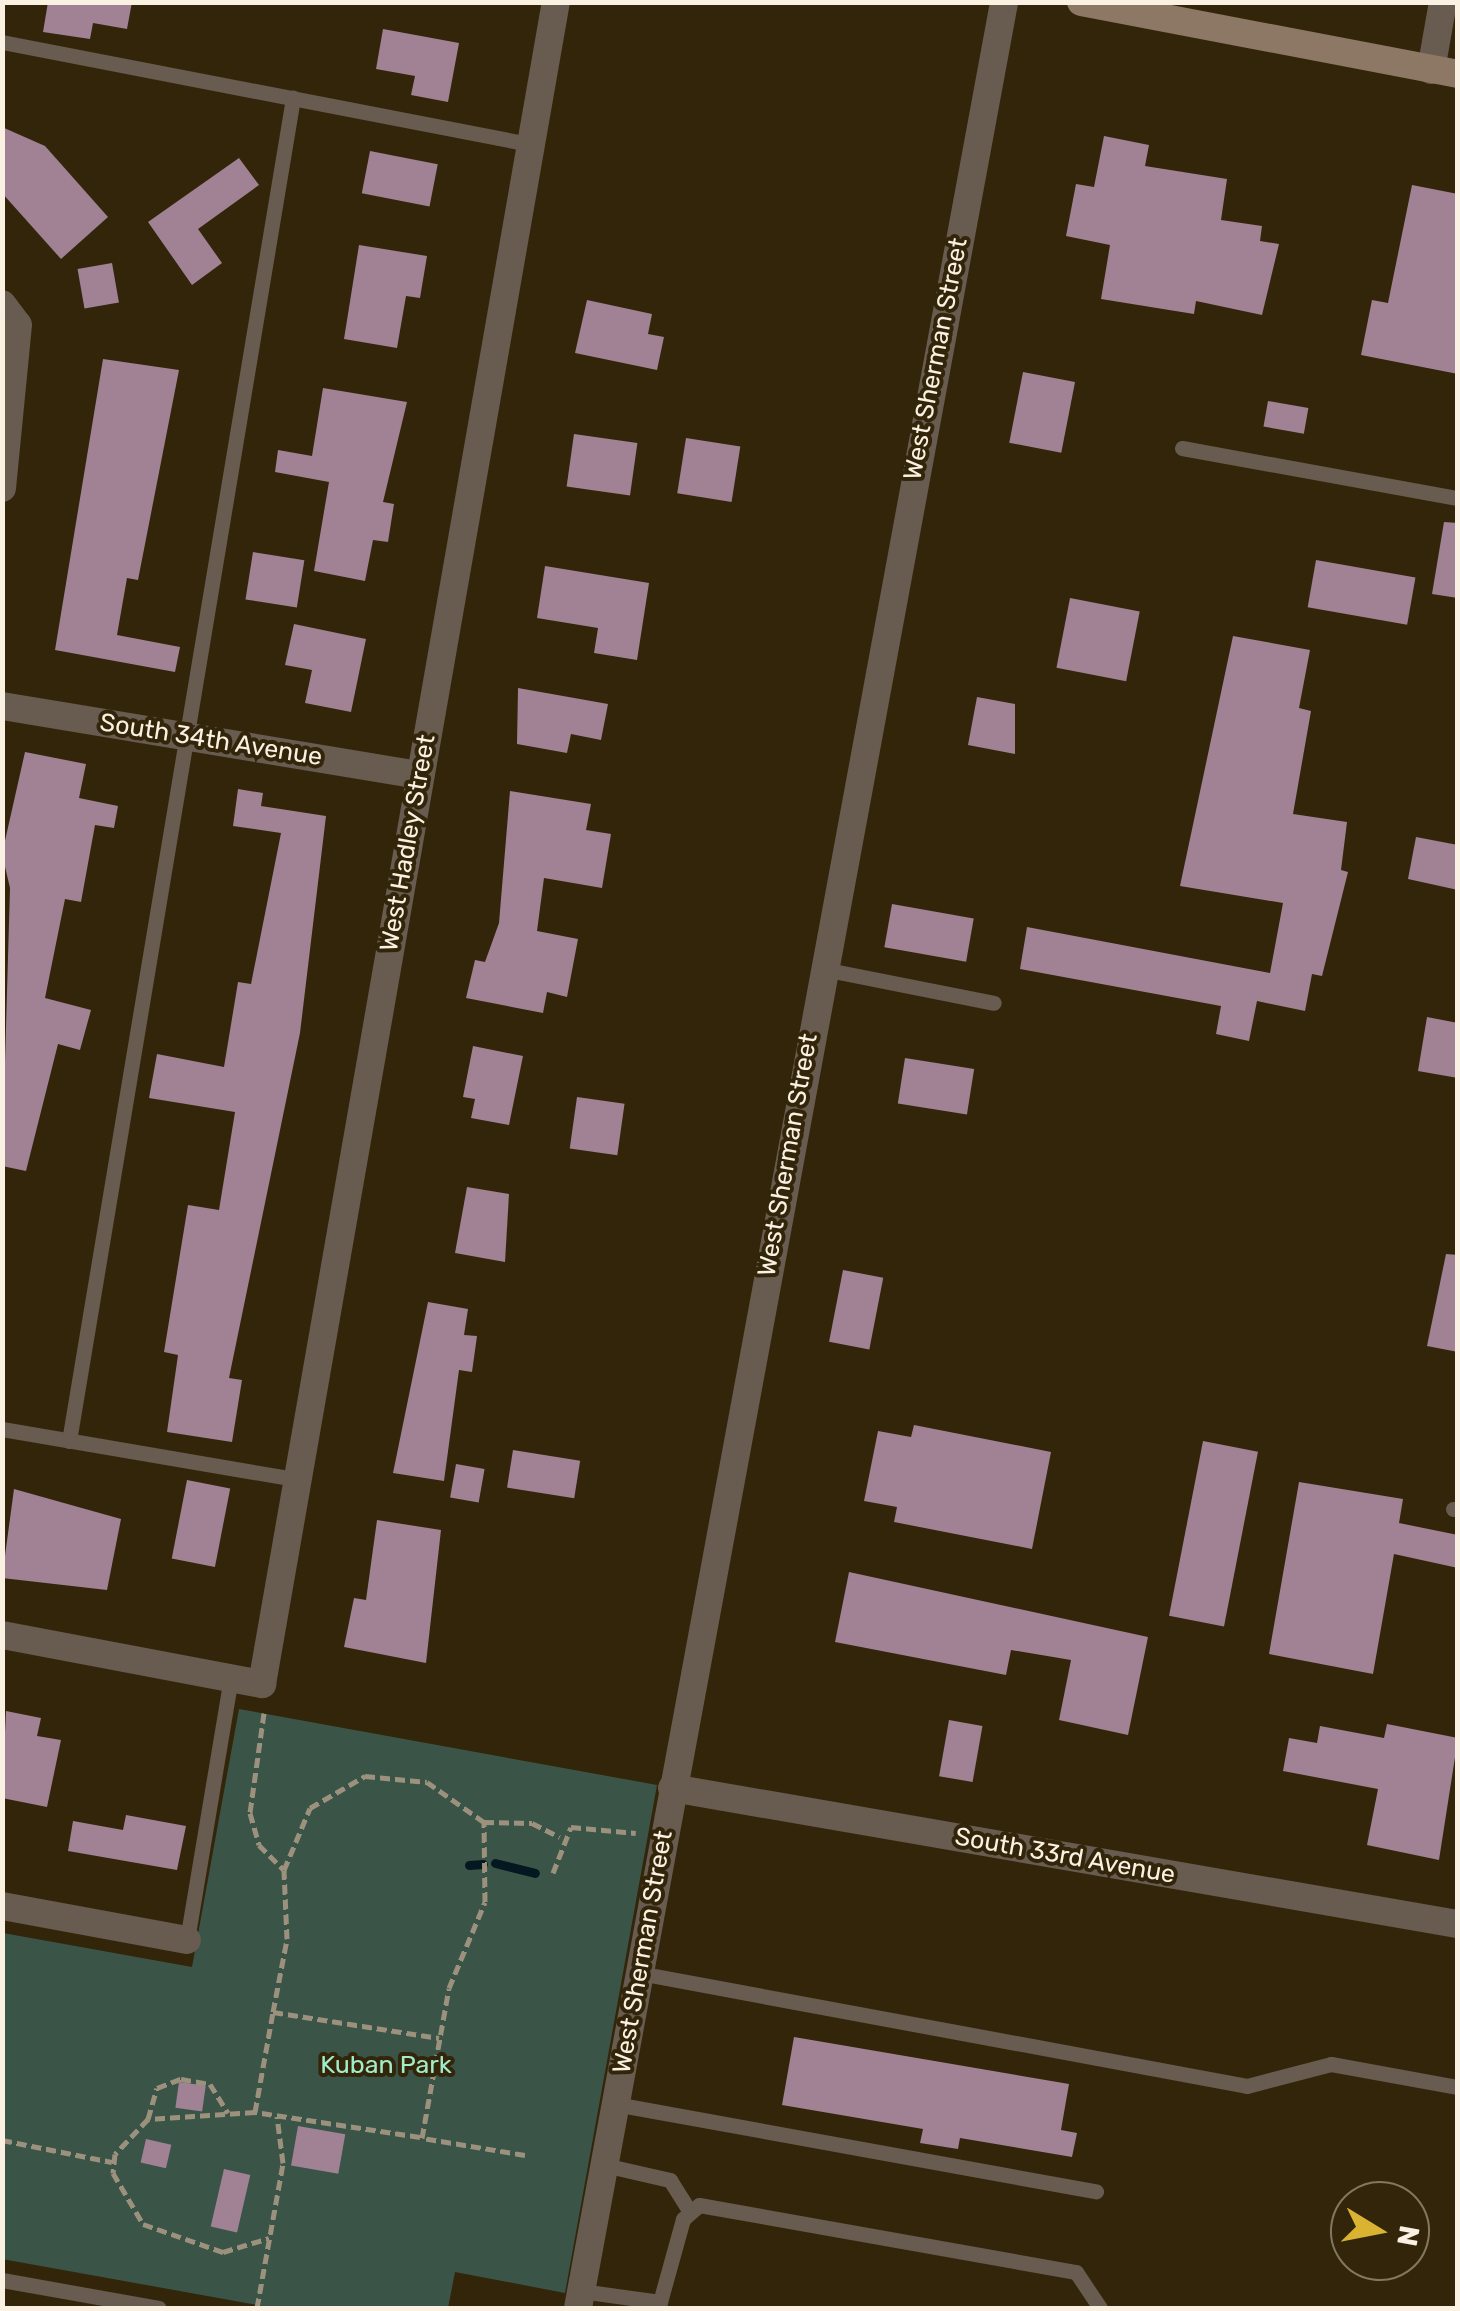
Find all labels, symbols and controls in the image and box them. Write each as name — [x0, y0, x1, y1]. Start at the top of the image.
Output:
street label: West Sherman Street — [898, 235, 974, 483]
street label: South 34th Avenue — [97, 708, 325, 772]
street label: West Hadley Street — [374, 732, 442, 954]
street label: West Sherman Street — [752, 1031, 824, 1279]
street label: South 33rd Avenue — [952, 1822, 1178, 1890]
street label: West Sherman Street — [607, 1828, 679, 2076]
park label: Kuban Park — [320, 2050, 452, 2080]
north arrow — [1330, 2181, 1430, 2281]
text: N — [1390, 2223, 1426, 2249]

